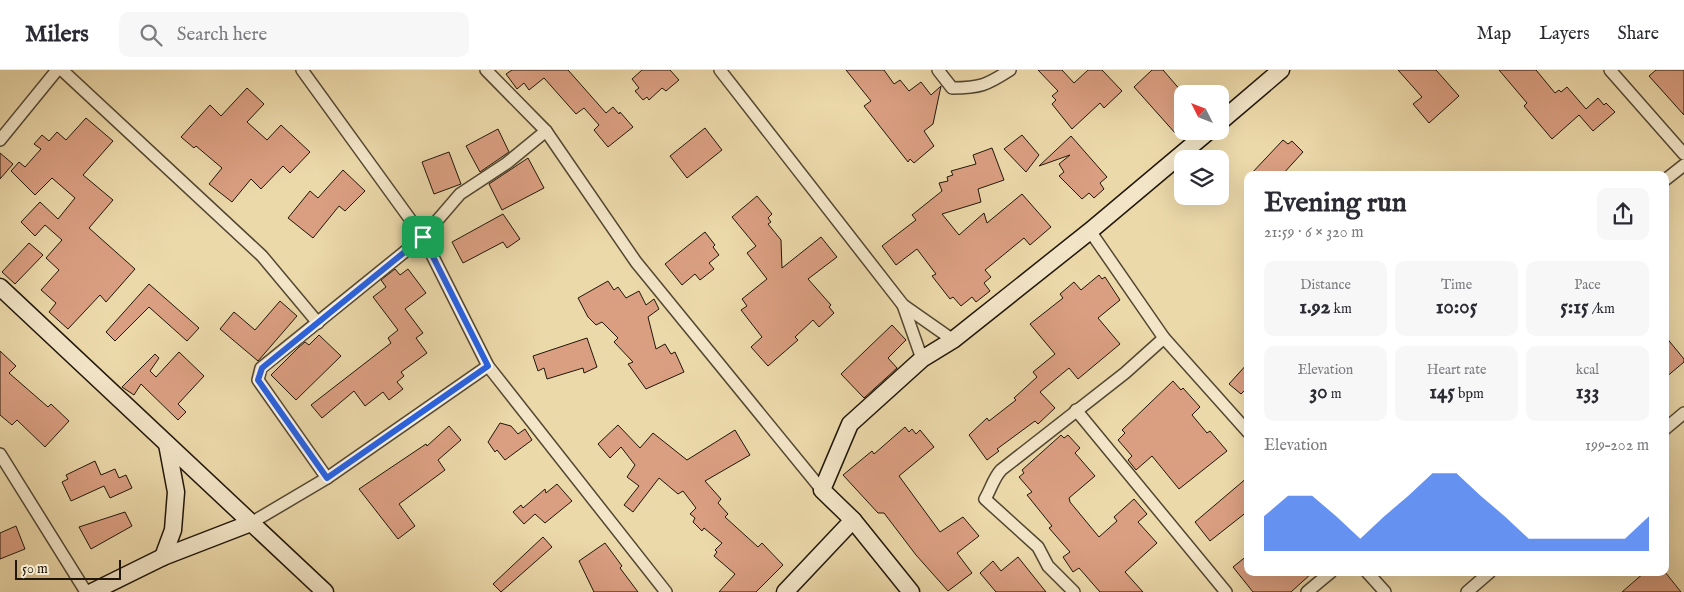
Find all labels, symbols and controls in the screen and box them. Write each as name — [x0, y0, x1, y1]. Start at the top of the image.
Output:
search box — [119, 12, 469, 57]
text: Milers — [25, 19, 89, 50]
icon: search — [137, 21, 165, 49]
text: Search here — [177, 23, 267, 47]
text: Map — [1477, 23, 1511, 46]
text: Layers — [1539, 23, 1590, 46]
text: Share — [1618, 23, 1659, 46]
north arrow — [1174, 85, 1229, 140]
map controls — [1174, 85, 1229, 205]
button: layers — [1174, 150, 1229, 205]
text: Evening run — [1264, 186, 1407, 221]
button: share — [1597, 188, 1649, 240]
pin — [402, 216, 444, 258]
icon: arrive — [409, 223, 437, 251]
text: 21:59 · 6 × 320 m — [1264, 223, 1364, 243]
text: Distance — [1300, 276, 1351, 294]
text: Time — [1441, 276, 1472, 294]
text: Pace — [1574, 276, 1601, 294]
text: 1.92 — [1299, 294, 1330, 321]
text: 10:05 — [1436, 294, 1477, 321]
text: 5:15 — [1560, 294, 1589, 321]
text: km — [1330, 300, 1352, 318]
text: /km — [1589, 300, 1615, 318]
text: Elevation — [1298, 361, 1353, 379]
text: Heart rate — [1427, 361, 1486, 379]
text: kcal — [1576, 361, 1599, 379]
text: 30 — [1309, 379, 1328, 406]
text: 145 — [1429, 379, 1455, 406]
text: 133 — [1576, 379, 1599, 406]
text: m — [1328, 385, 1342, 403]
text: bpm — [1455, 385, 1484, 403]
text: Elevation — [1264, 436, 1327, 456]
text: 199–202 m — [1585, 436, 1649, 456]
scale bar — [15, 557, 121, 580]
text: 50 m — [22, 560, 48, 578]

